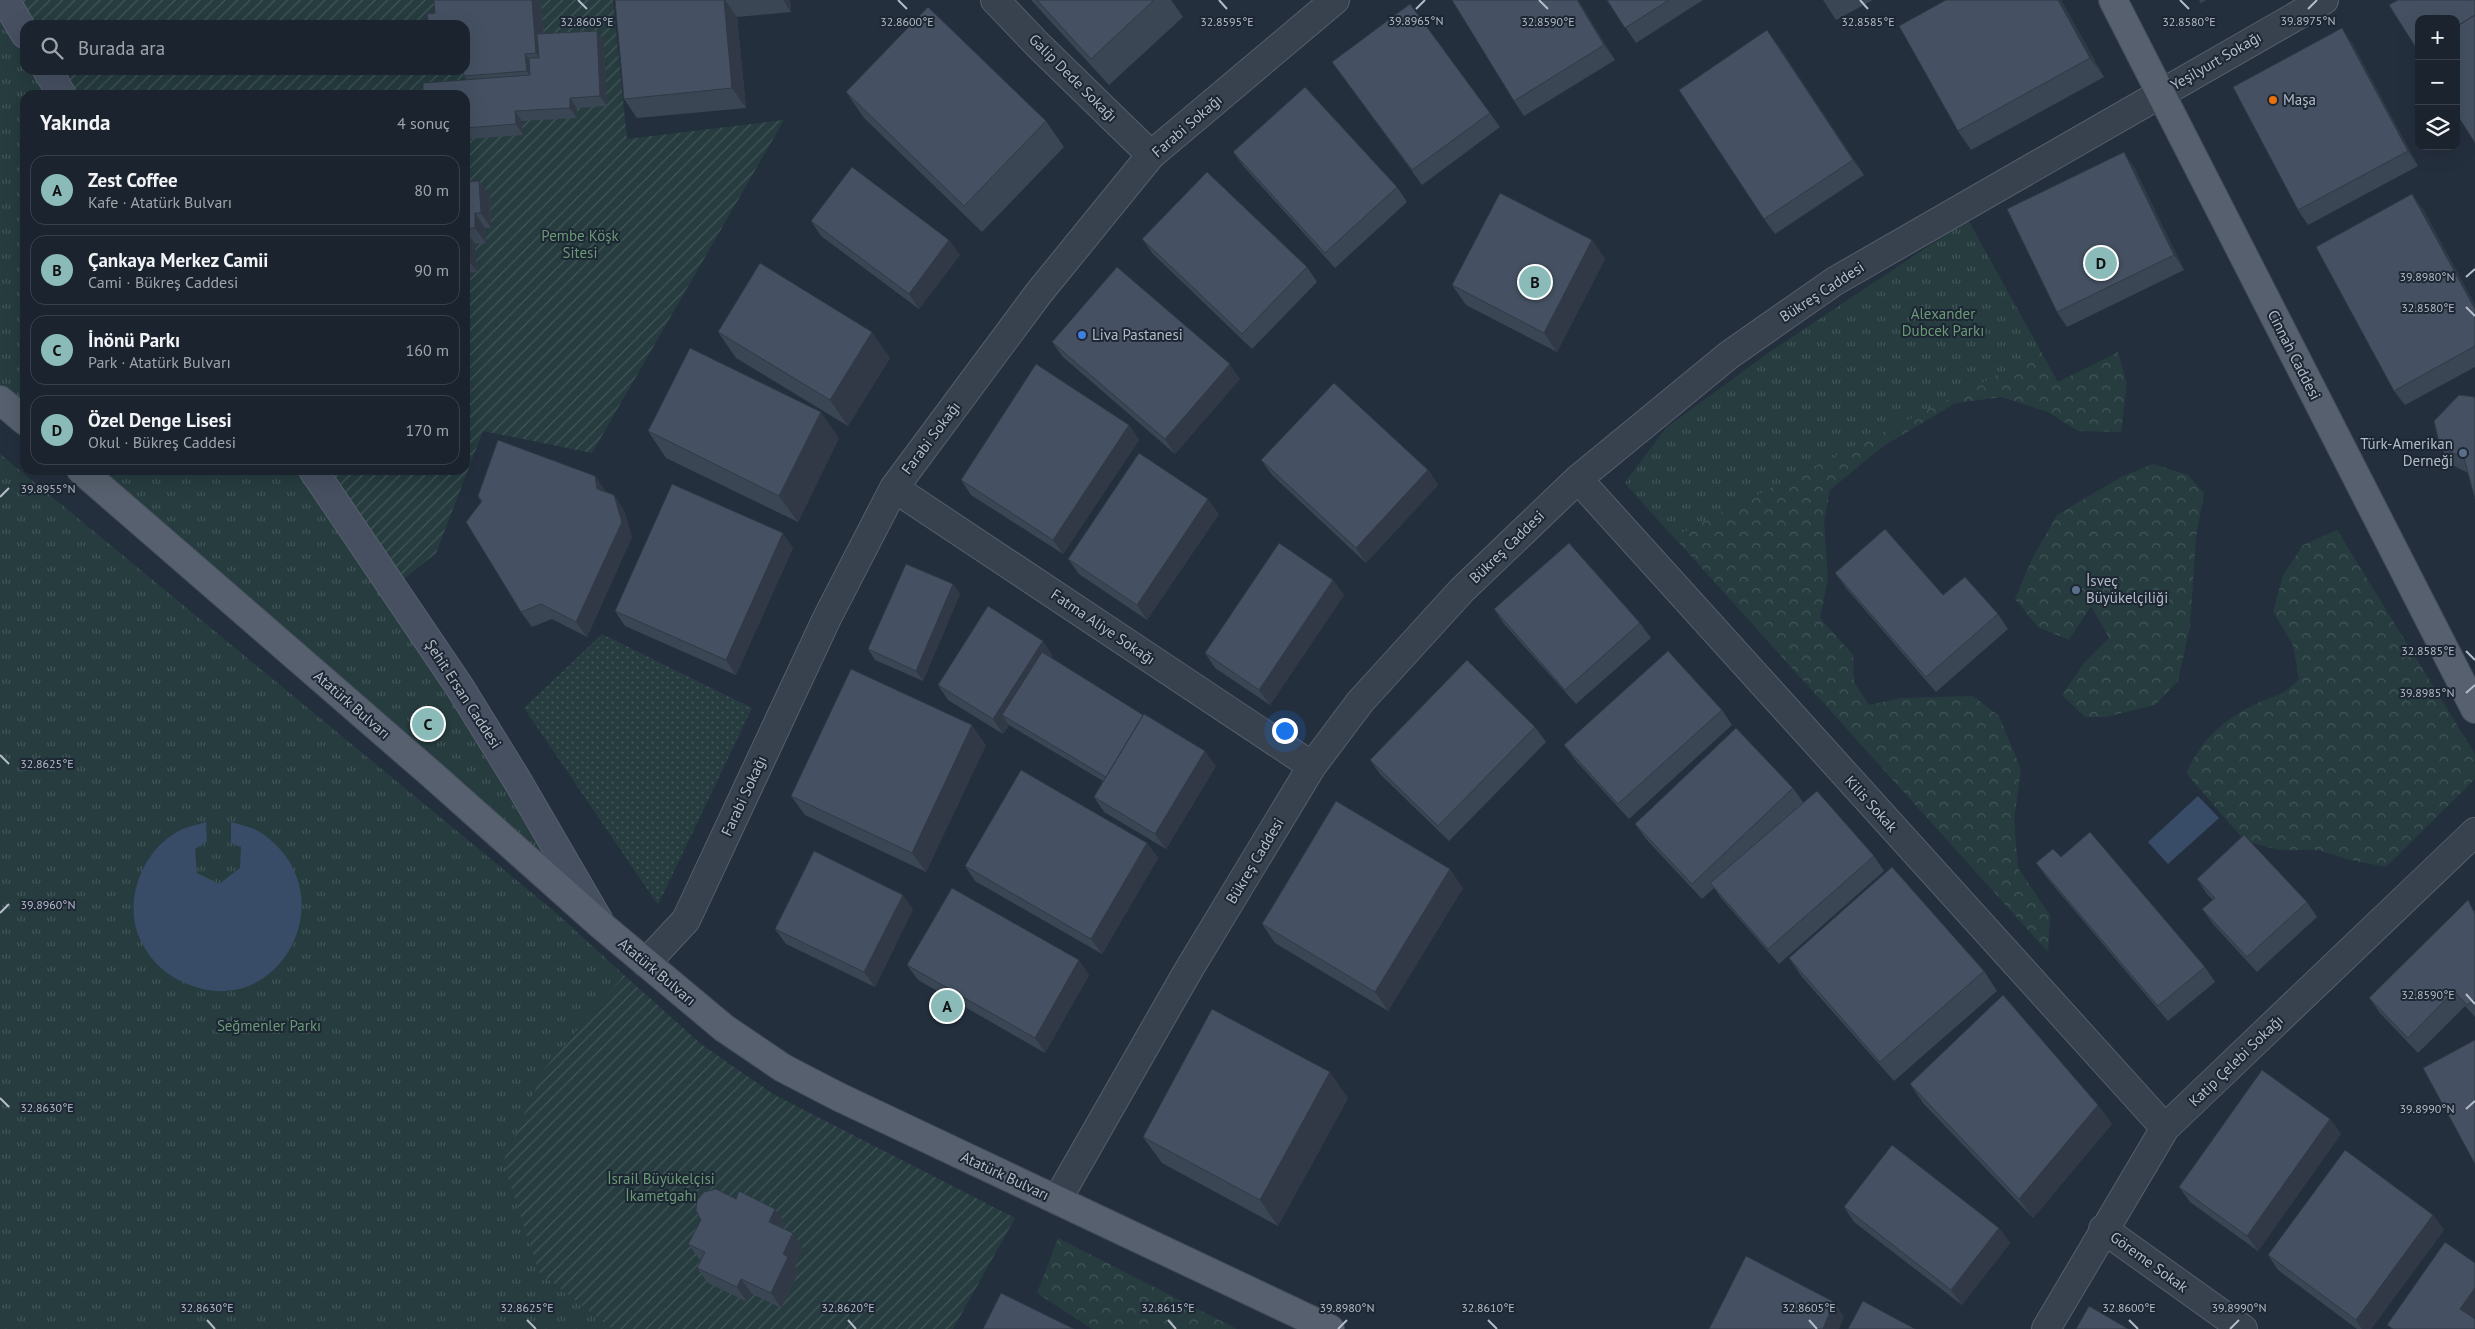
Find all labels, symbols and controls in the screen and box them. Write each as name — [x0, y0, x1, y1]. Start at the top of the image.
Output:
text: 39.8965°N — [1389, 13, 1443, 28]
text: 39.8975°N — [2281, 13, 2335, 28]
text: 32.8605°E — [560, 14, 614, 29]
text: 32.8600°E — [880, 14, 934, 29]
text: 32.8595°E — [1200, 14, 1254, 29]
text: 32.8590°E — [1521, 14, 1575, 29]
text: 32.8585°E — [1841, 14, 1895, 29]
text: 32.8580°E — [2162, 14, 2216, 29]
map controls — [2415, 15, 2460, 150]
button: + — [2415, 15, 2460, 60]
search box — [20, 20, 470, 75]
street label: Yeşilyurt Sokağı — [2167, 27, 2265, 94]
street label: Galip Dede Sokağı — [1025, 30, 1121, 126]
icon: search — [38, 34, 66, 62]
text: Burada ara — [78, 36, 165, 60]
button: − — [2415, 60, 2460, 105]
street label: Farabi Sokağı — [1148, 90, 1226, 161]
place label: Maşa — [2283, 90, 2316, 109]
marker: Maşa — [2267, 94, 2279, 106]
button: layers — [2415, 105, 2460, 150]
text: Yakında — [40, 109, 110, 136]
text: 4 sonuç — [397, 113, 450, 133]
text: Zest Coffee — [88, 168, 178, 192]
text: A — [52, 180, 62, 200]
text: 80 m — [414, 180, 449, 200]
text: Kafe · Atatürk Bulvarı — [88, 192, 232, 212]
park label: Pembe Köşk Sitesi — [541, 226, 619, 262]
pin: D — [2085, 244, 2117, 282]
text: Çankaya Merkez Camii — [88, 248, 268, 272]
street label: Bükreş Caddesi — [1776, 257, 1868, 326]
text: B — [52, 260, 62, 280]
text: 90 m — [414, 260, 449, 280]
pin: B — [1519, 263, 1551, 301]
text: 39.8980°N — [2400, 269, 2454, 284]
text: Cami · Bükreş Caddesi — [88, 272, 238, 292]
text: 32.8580°E — [2401, 300, 2455, 315]
park label: Alexander Dubcek Parkı — [1902, 304, 1984, 340]
street label: Cinnah Caddesi — [2264, 307, 2325, 403]
place label: Liva Pastanesi — [1092, 325, 1183, 344]
text: İnönü Parkı — [88, 328, 180, 352]
marker: Liva Pastanesi — [1076, 329, 1088, 341]
text: C — [53, 340, 61, 360]
text: 160 m — [406, 340, 449, 360]
text: Park · Atatürk Bulvarı — [88, 352, 231, 372]
street label: Farabi Sokağı — [897, 397, 964, 478]
text: Özel Denge Lisesi — [88, 408, 232, 432]
text: D — [52, 420, 62, 440]
text: 170 m — [406, 420, 449, 440]
text: Okul · Bükreş Caddesi — [88, 432, 236, 452]
place label: Türk-Amerikan Derneği — [2360, 434, 2453, 470]
marker: Türk-Amerikan Derneği — [2457, 447, 2469, 459]
text: 39.8955°N — [21, 481, 75, 496]
street label: Bükreş Caddesi — [1465, 506, 1548, 587]
place label: İsveç Büyükelçiliği — [2086, 571, 2168, 607]
marker: İsveç Büyükelçiliği — [2070, 584, 2082, 596]
street label: Fatma Aliye Sokağı — [1047, 585, 1159, 669]
street label: Şehit Ersan Caddesi — [421, 636, 505, 752]
text: 32.8585°E — [2401, 643, 2455, 658]
street label: Atatürk Bulvarı — [310, 666, 394, 743]
text: 39.8985°N — [2400, 685, 2454, 700]
pin: C — [412, 705, 444, 743]
your location — [1272, 718, 1298, 744]
street label: Farabi Sokağı — [717, 753, 770, 839]
text: 32.8625°E — [20, 756, 74, 771]
street label: Kilis Sokak — [1841, 771, 1902, 837]
street label: Bükreş Caddesi — [1221, 814, 1288, 907]
text: 39.8960°N — [21, 897, 75, 912]
street label: Atatürk Bulvarı — [615, 934, 700, 1009]
pin: A — [931, 987, 963, 1025]
text: 32.8590°E — [2401, 987, 2455, 1002]
street label: Katip Çelebi Sokağı — [2184, 1011, 2287, 1111]
park label: Seğmenler Parkı — [217, 1016, 321, 1035]
text: 32.8630°E — [20, 1100, 74, 1115]
text: 39.8990°N — [2400, 1101, 2454, 1116]
street label: Atatürk Bulvarı — [958, 1147, 1052, 1204]
park label: İsrail Büyükelçisi İkametgahı — [607, 1169, 715, 1205]
street label: Göreme Sokak — [2107, 1227, 2193, 1297]
text: 32.8630°E — [180, 1300, 234, 1315]
text: 32.8625°E — [500, 1300, 554, 1315]
text: 32.8620°E — [821, 1300, 875, 1315]
text: 32.8615°E — [1141, 1300, 1195, 1315]
text: 39.8980°N — [1320, 1300, 1374, 1315]
text: 32.8610°E — [1461, 1300, 1515, 1315]
text: 32.8605°E — [1782, 1300, 1836, 1315]
text: 32.8600°E — [2102, 1300, 2156, 1315]
text: 39.8990°N — [2212, 1300, 2266, 1315]

